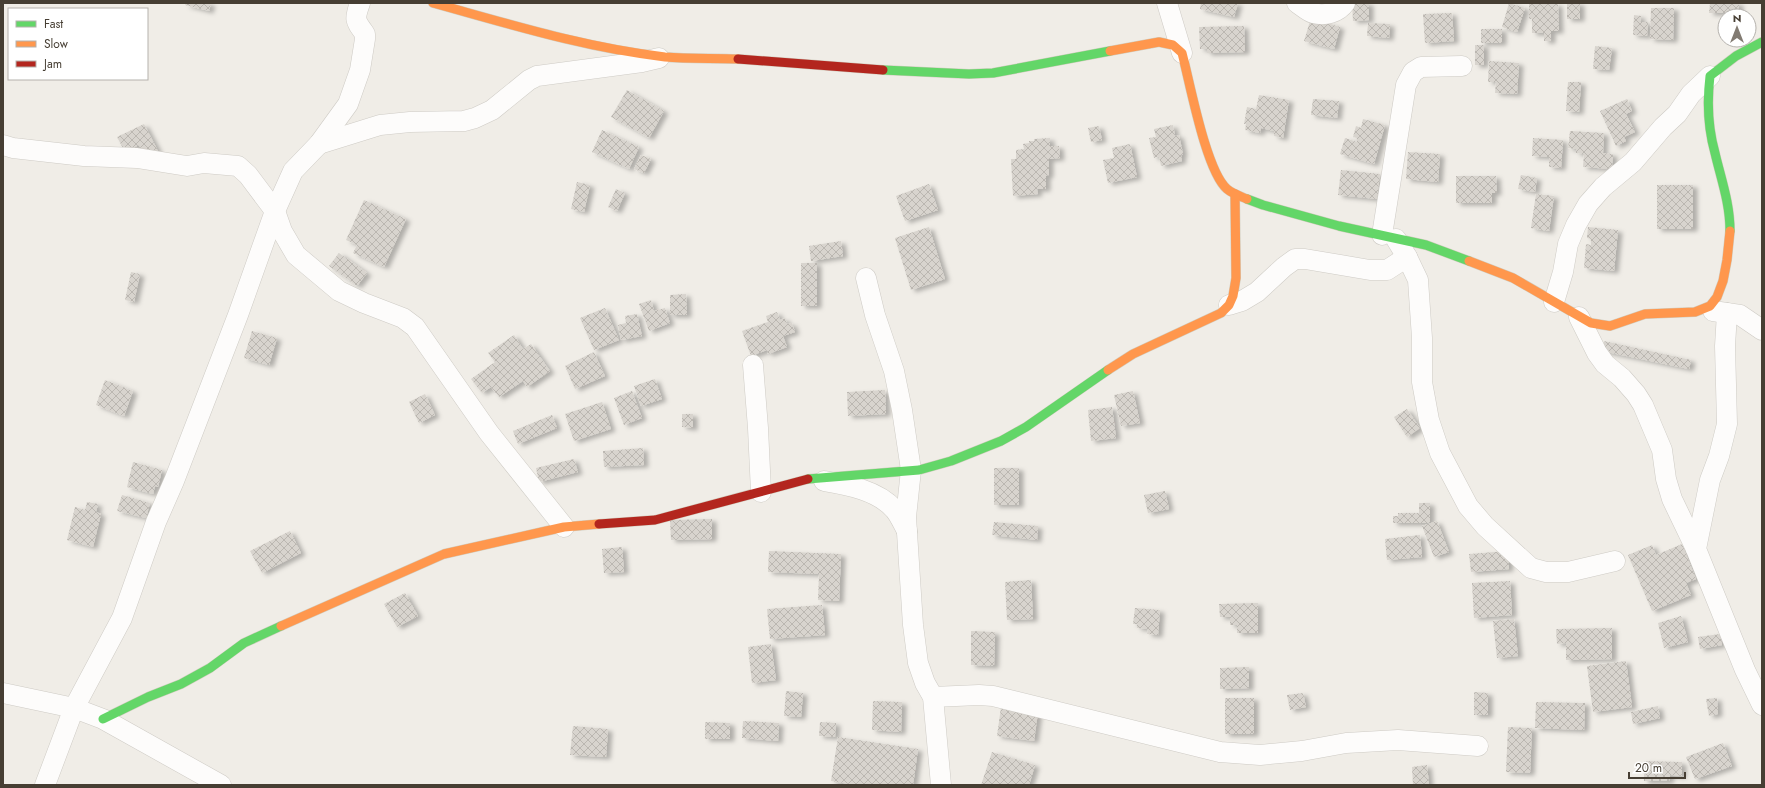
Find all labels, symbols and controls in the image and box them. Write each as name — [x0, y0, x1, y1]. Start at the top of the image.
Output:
legend — [8, 8, 148, 80]
north arrow — [1717, 8, 1757, 48]
text: N — [1733, 10, 1741, 26]
text: Fast — [44, 15, 63, 33]
text: Slow — [44, 35, 69, 53]
text: Jam — [42, 55, 62, 73]
scale bar — [1629, 754, 1685, 780]
text: 20 m — [1635, 759, 1662, 777]

